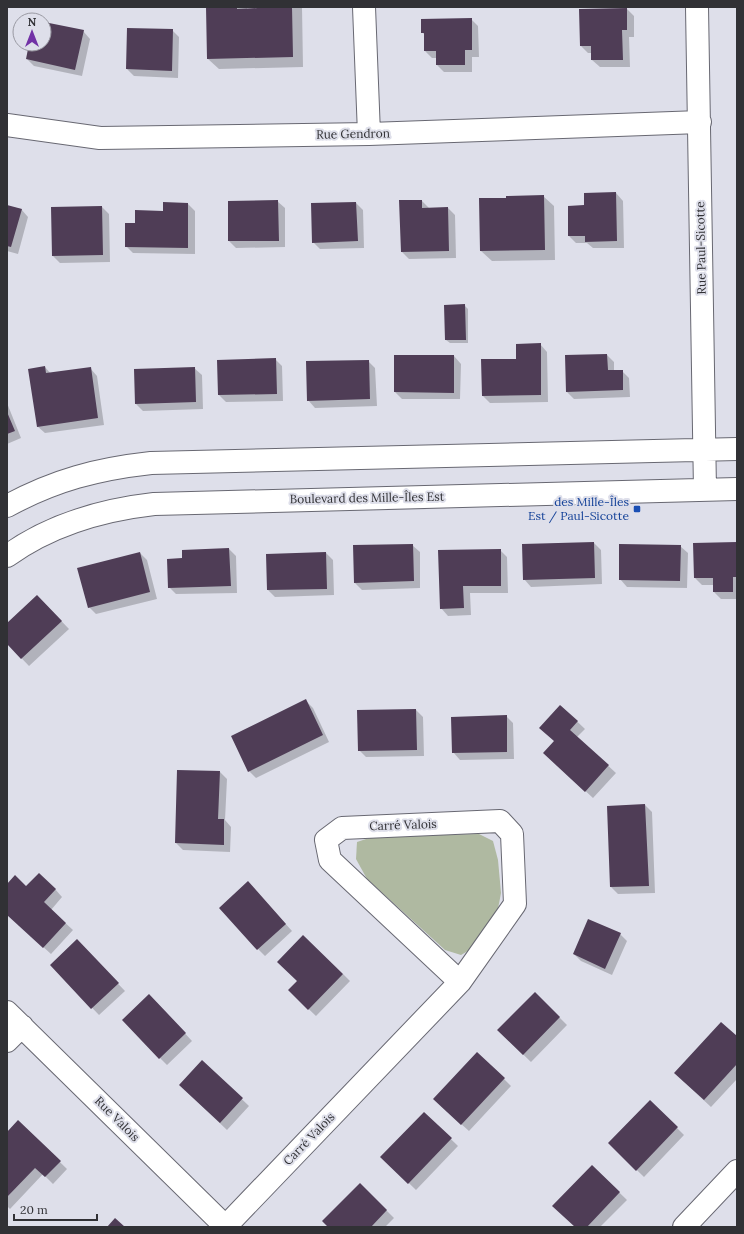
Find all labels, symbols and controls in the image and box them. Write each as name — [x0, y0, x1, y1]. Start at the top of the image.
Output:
north arrow — [12, 12, 52, 52]
text: N — [28, 15, 37, 29]
street label: Rue Gendron — [316, 125, 390, 142]
street label: Rue Paul-Sicotte — [692, 201, 709, 295]
street label: Boulevard des Mille-Îles Est — [290, 489, 445, 506]
place label: des Mille-Îles Est / Paul-Sicotte — [528, 494, 629, 524]
marker: des Mille-Îles Est / Paul-Sicotte — [632, 504, 642, 514]
street label: Carré Valois — [369, 816, 437, 833]
street label: Rue Valois — [92, 1093, 143, 1145]
street label: Carré Valois — [280, 1109, 338, 1168]
scale bar — [14, 1196, 97, 1222]
text: 20 m — [20, 1202, 48, 1217]

